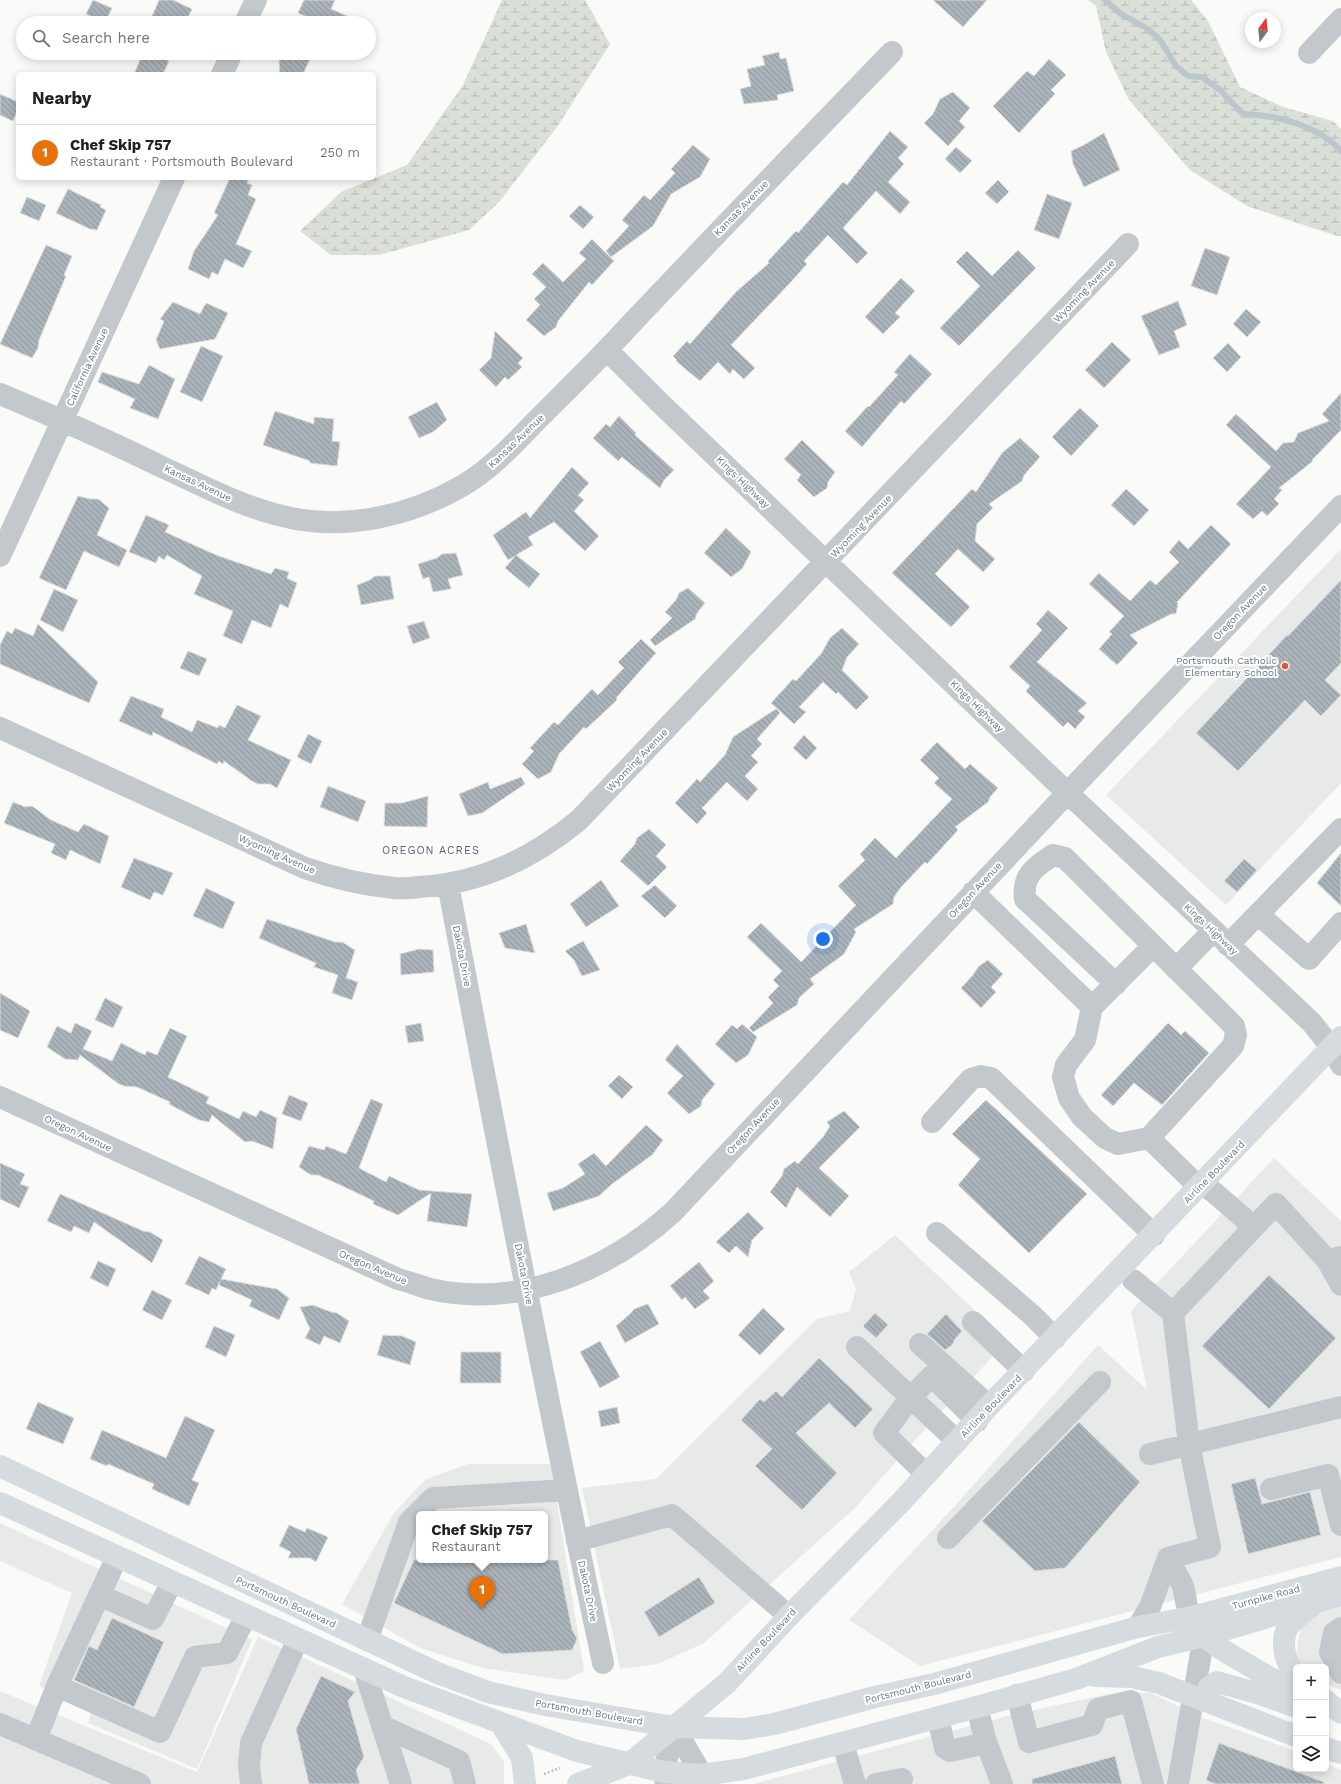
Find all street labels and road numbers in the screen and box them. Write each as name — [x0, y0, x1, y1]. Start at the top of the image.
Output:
street label: Kansas Avenue — [712, 178, 770, 238]
street label: Wyoming Avenue — [1051, 257, 1117, 325]
street label: California Avenue — [64, 326, 110, 408]
street label: Kansas Avenue — [486, 412, 546, 470]
street label: Kings Highway — [714, 454, 772, 511]
street label: Kansas Avenue — [163, 463, 234, 503]
street label: Wyoming Avenue — [828, 492, 894, 560]
street label: Oregon Avenue — [1211, 582, 1269, 642]
street label: Kings Highway — [948, 678, 1006, 735]
street label: Wyoming Avenue — [604, 726, 670, 794]
street label: Wyoming Avenue — [237, 832, 317, 876]
street label: Oregon Avenue — [946, 859, 1004, 920]
street label: Kings Highway — [1182, 901, 1241, 957]
street label: Dakota Drive — [451, 924, 473, 988]
street label: Oregon Avenue — [724, 1095, 782, 1156]
street label: Oregon Avenue — [43, 1113, 114, 1154]
street label: Airline Boulevard — [1181, 1138, 1247, 1206]
street label: Dakota Drive — [513, 1242, 535, 1306]
street label: Oregon Avenue — [337, 1248, 409, 1286]
street label: Airline Boulevard — [958, 1372, 1024, 1440]
street label: Dakota Drive — [576, 1559, 600, 1623]
street label: Portsmouth Boulevard — [234, 1574, 338, 1630]
street label: Turnpike Road — [1231, 1583, 1301, 1611]
street label: Airline Boulevard — [734, 1606, 798, 1674]
street label: Portsmouth Boulevard — [864, 1668, 972, 1706]
street label: Portsmouth Boulevard — [534, 1697, 644, 1727]

